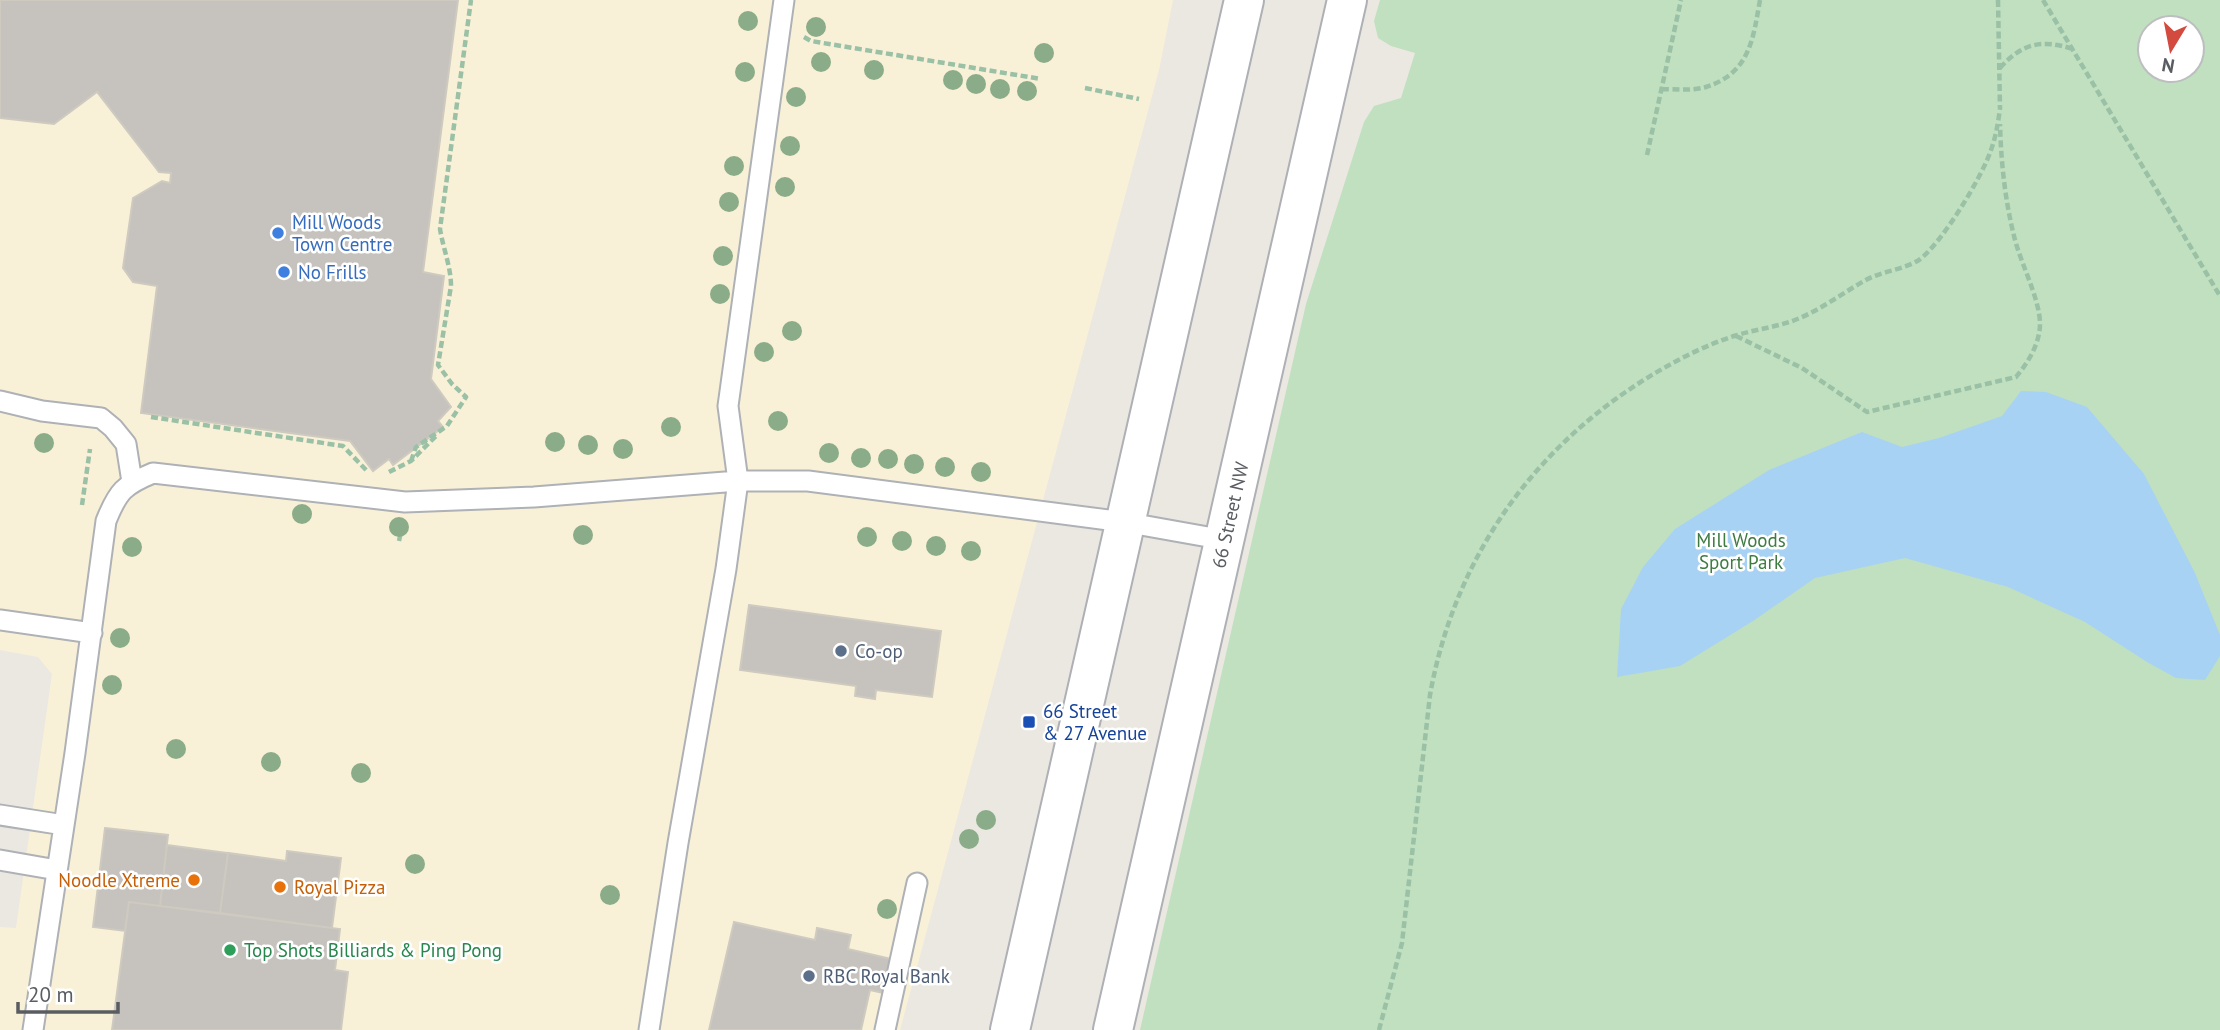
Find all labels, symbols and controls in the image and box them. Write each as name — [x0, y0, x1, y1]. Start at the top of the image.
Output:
north arrow — [2136, 14, 2206, 84]
text: N — [2160, 53, 2176, 79]
place label: Mill Woods Town Centre — [292, 210, 392, 256]
marker: Mill Woods Town Centre — [270, 225, 286, 241]
place label: No Frills — [298, 260, 367, 284]
marker: No Frills — [276, 264, 292, 280]
street label: 66 Street NW — [1206, 460, 1254, 570]
park label: Mill Woods Sport Park — [1696, 528, 1786, 574]
place label: Co-op — [855, 639, 903, 663]
marker: Co-op — [833, 643, 849, 659]
place label: 66 Street & 27 Avenue — [1043, 699, 1147, 745]
marker: 66 Street & 27 Avenue — [1021, 714, 1037, 730]
place label: Noodle Xtreme — [58, 868, 180, 892]
marker: Noodle Xtreme — [186, 872, 202, 888]
place label: Royal Pizza — [294, 875, 385, 899]
marker: Royal Pizza — [272, 879, 288, 895]
place label: Top Shots Billiards & Ping Pong — [244, 938, 502, 962]
marker: Top Shots Billiards & Ping Pong — [222, 942, 238, 958]
place label: RBC Royal Bank — [823, 964, 950, 988]
marker: RBC Royal Bank — [801, 968, 817, 984]
scale bar — [18, 970, 117, 1014]
text: 20 m — [28, 981, 74, 1008]

